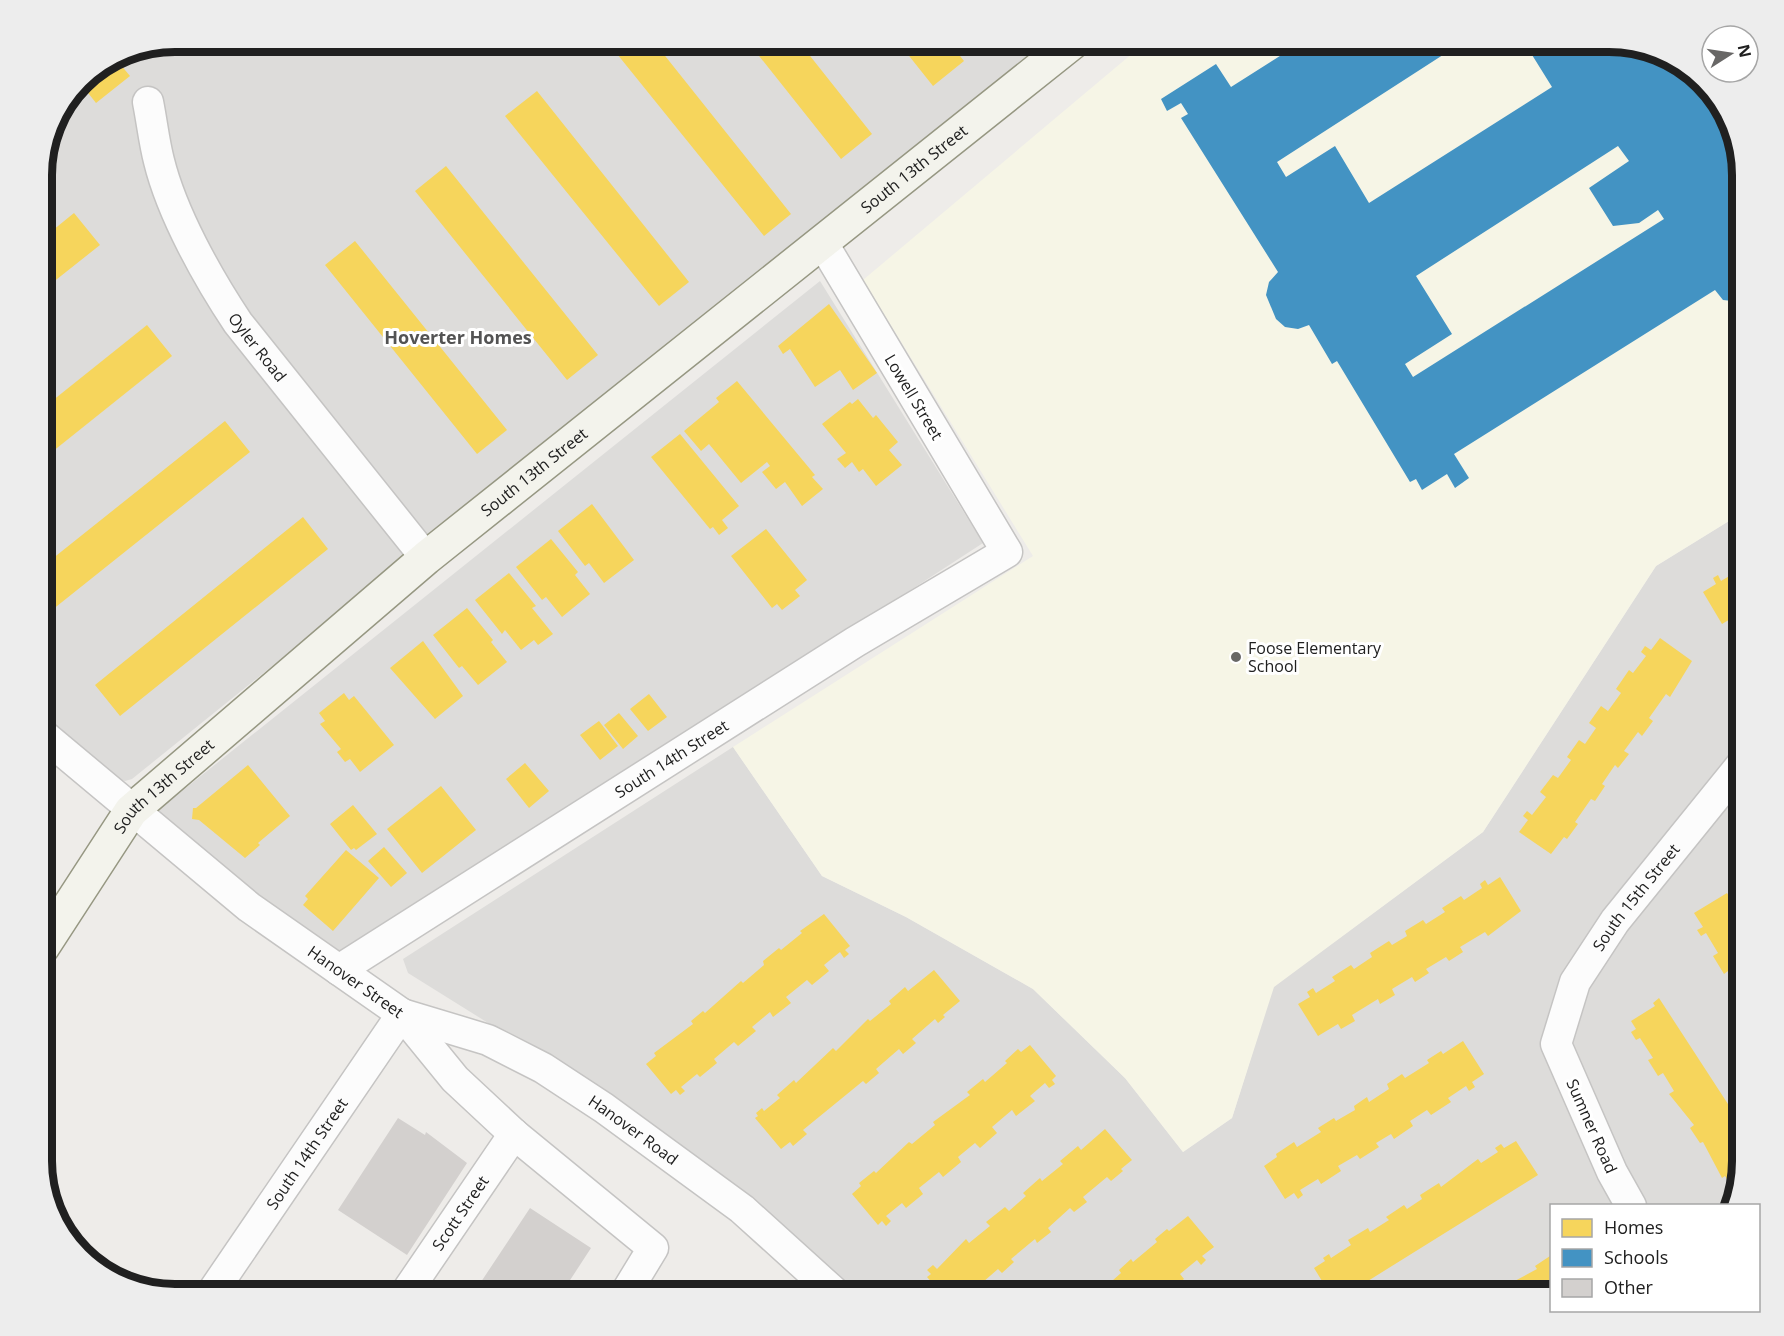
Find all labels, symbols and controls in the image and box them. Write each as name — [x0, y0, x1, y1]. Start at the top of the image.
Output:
north arrow — [1700, 24, 1760, 84]
text: N — [1733, 42, 1757, 60]
street label: South 13th Street — [856, 119, 972, 218]
street label: Oyler Road — [223, 309, 292, 386]
district label: Hoverter Homes — [384, 325, 532, 349]
street label: Lowell Street — [880, 350, 948, 444]
street label: South 13th Street — [476, 422, 592, 521]
place label: Foose Elementary School — [1248, 637, 1382, 677]
marker: Foose Elementary School — [1229, 650, 1243, 664]
street label: South 14th Street — [611, 714, 733, 803]
street label: South 13th Street — [108, 734, 219, 838]
street label: South 15th Street — [1587, 839, 1685, 955]
street label: Hanover Street — [303, 940, 408, 1023]
street label: Sumner Road — [1561, 1075, 1623, 1177]
street label: Hanover Road — [584, 1090, 683, 1170]
street label: South 14th Street — [261, 1093, 353, 1214]
street label: Scott Street — [427, 1171, 494, 1255]
legend — [1550, 1204, 1760, 1312]
text: Homes — [1604, 1215, 1663, 1239]
text: Schools — [1604, 1245, 1668, 1269]
text: Other — [1604, 1275, 1654, 1299]

